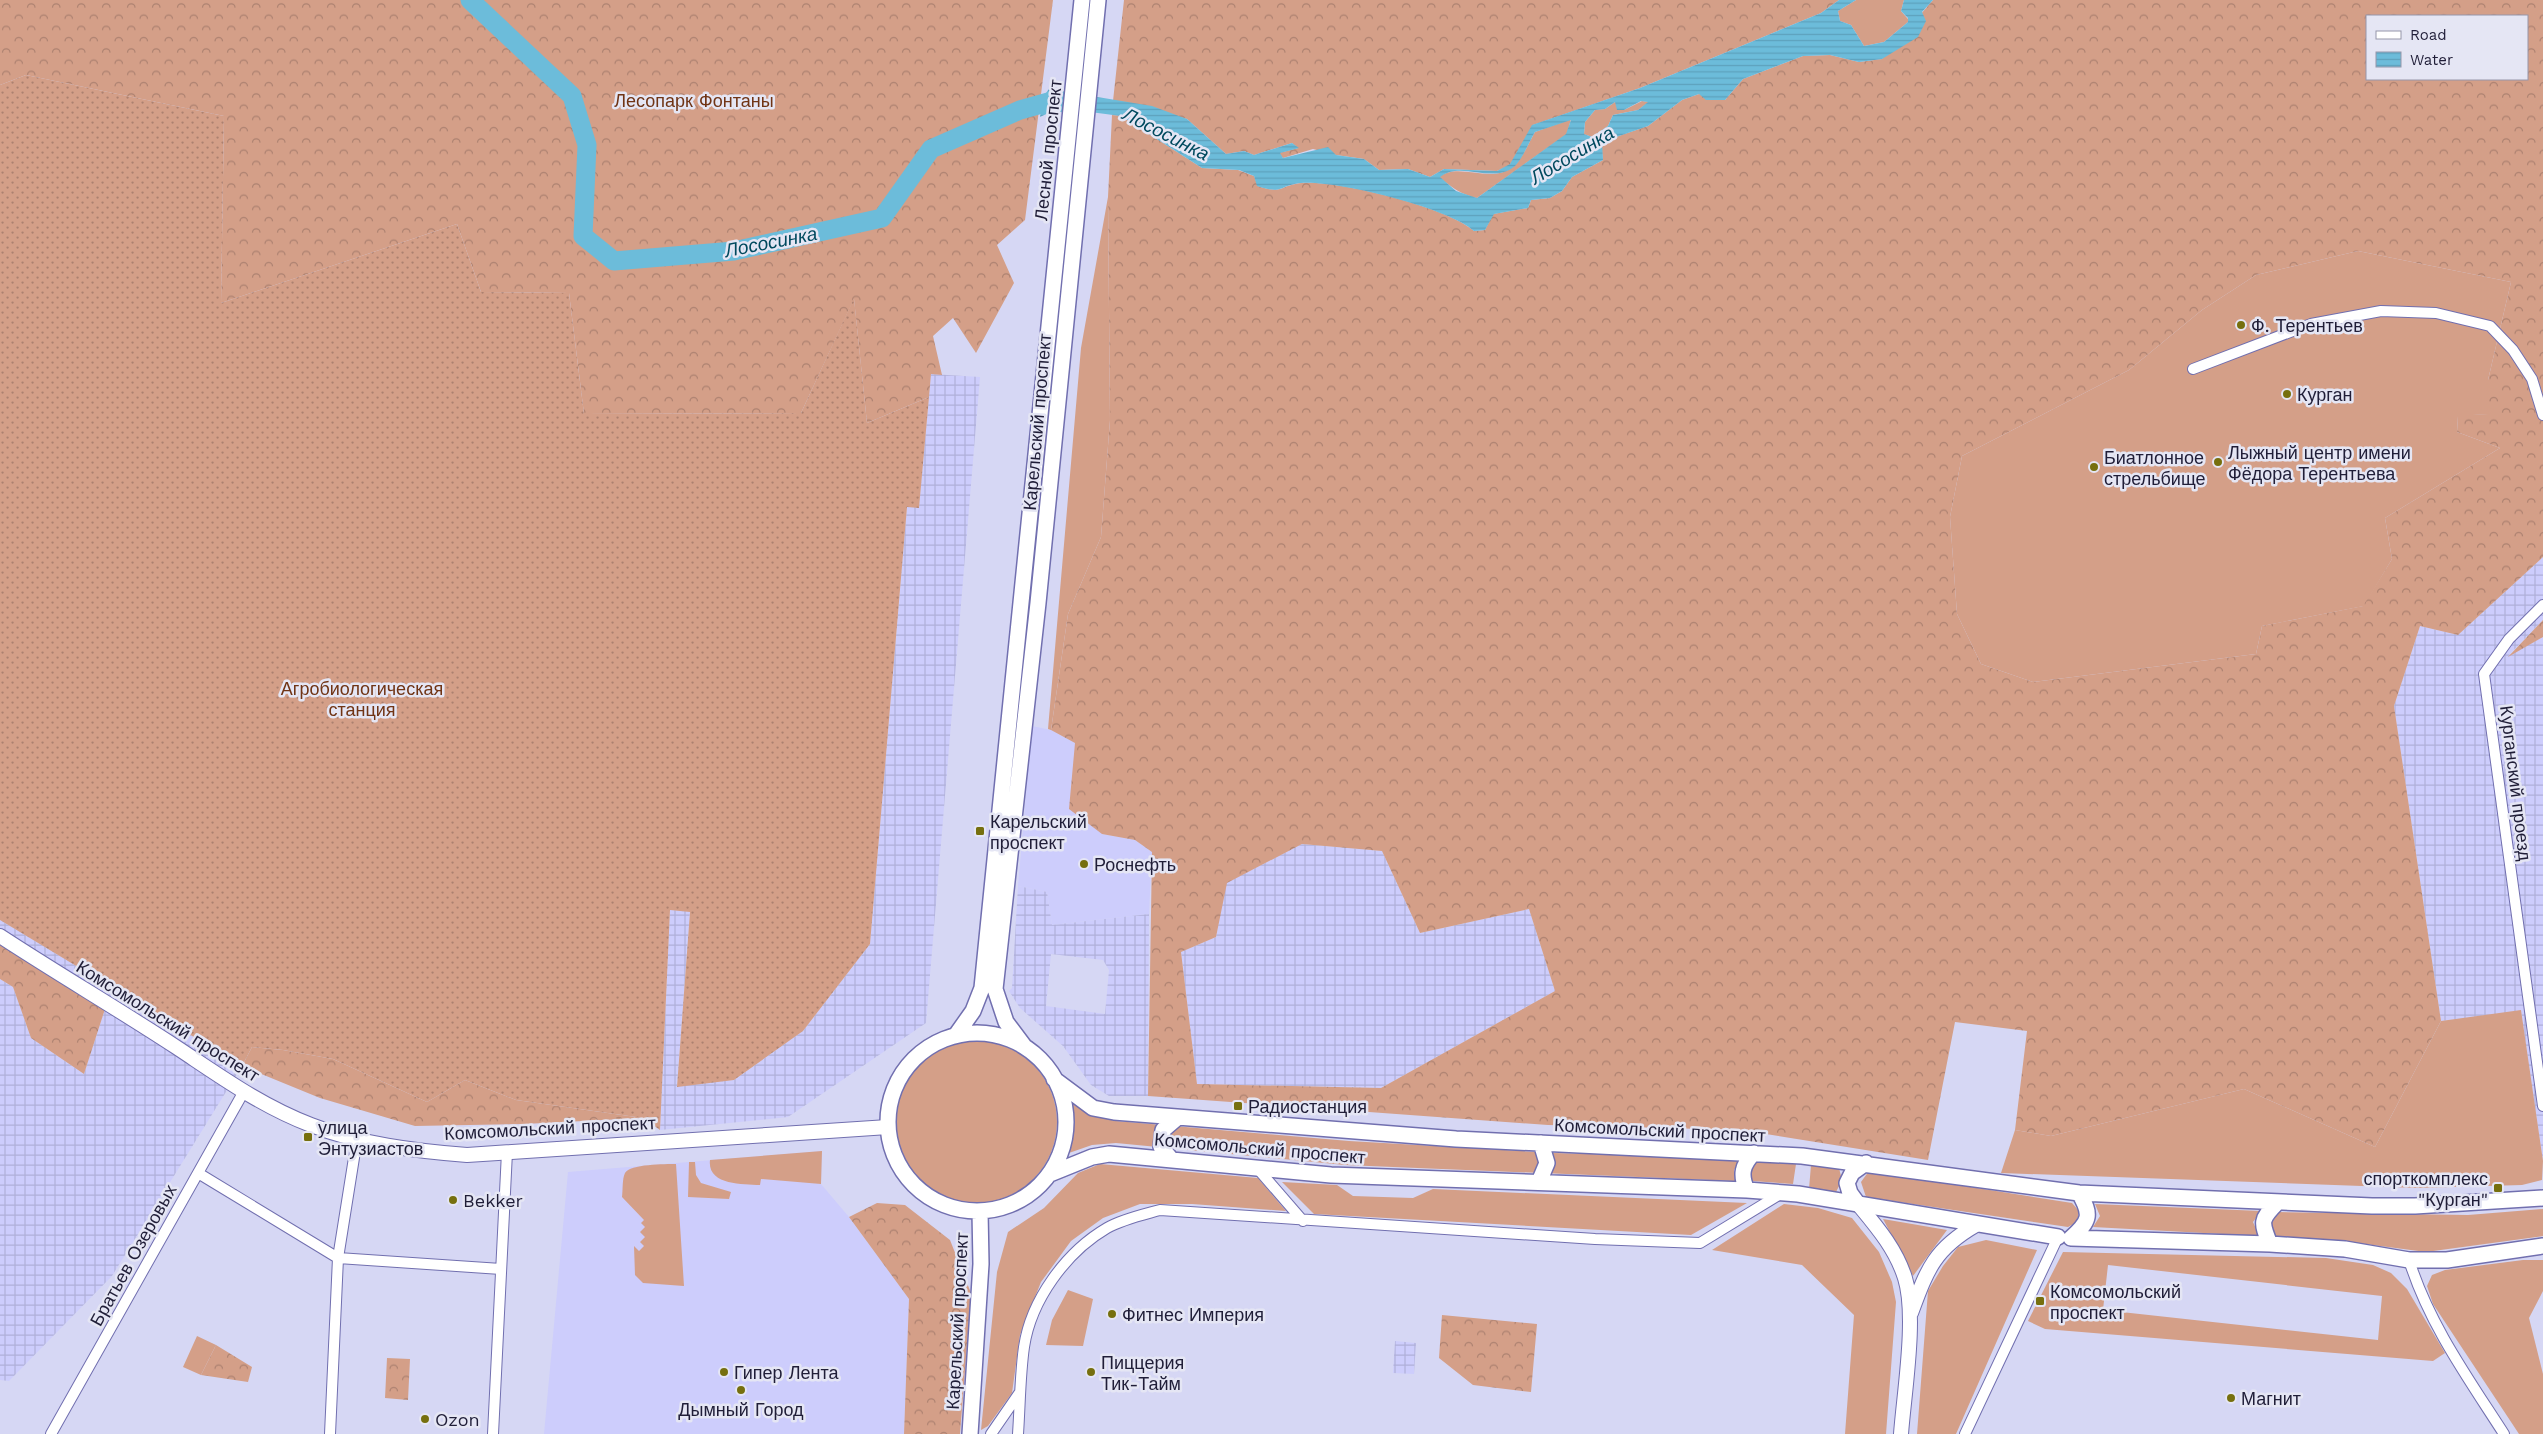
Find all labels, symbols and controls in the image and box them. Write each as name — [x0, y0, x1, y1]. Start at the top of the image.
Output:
legend — [2366, 15, 2528, 80]
text: Road — [2410, 26, 2447, 44]
text: Water — [2410, 51, 2453, 69]
street label: Лесной проспект — [1030, 78, 1066, 222]
park label: Лесопарк Фонтаны — [614, 90, 774, 111]
water label: Лососинка — [1117, 102, 1213, 166]
water label: Лососинка — [1524, 121, 1618, 190]
water label: Лососинка — [721, 222, 819, 263]
place label: Ф. Терентьев — [2251, 315, 2363, 336]
marker: Ф. Терентьев — [2235, 319, 2247, 331]
street label: Карельский проспект — [1019, 333, 1055, 511]
place label: Курган — [2297, 384, 2352, 405]
marker: Курган — [2281, 388, 2293, 400]
place label: Лыжный центр имени Фёдора Терентьева — [2228, 442, 2411, 484]
place label: Биатлонное стрельбище — [2104, 447, 2206, 489]
marker: Лыжный центр имени Фёдора Терентьева — [2212, 456, 2224, 468]
marker: Биатлонное стрельбище — [2088, 461, 2100, 473]
park label: Агробиологическая станция — [281, 678, 443, 720]
street label: Курганский проезд — [2496, 704, 2536, 862]
place label: Карельский проспект — [990, 811, 1087, 853]
marker: Карельский проспект — [974, 825, 986, 837]
place label: Роснефть — [1094, 854, 1176, 875]
marker: Роснефть — [1078, 858, 1090, 870]
street label: Комсомольский проспект — [73, 956, 263, 1086]
place label: Радиостанция — [1248, 1096, 1367, 1117]
marker: Радиостанция — [1232, 1100, 1244, 1112]
street label: Комсомольский проспект — [444, 1112, 656, 1144]
street label: Комсомольский проспект — [1554, 1114, 1766, 1146]
place label: улица Энтузиастов — [318, 1117, 423, 1159]
street label: Комсомольский проспект — [1154, 1128, 1366, 1168]
marker: улица Энтузиастов — [302, 1131, 314, 1143]
place label: спорткомплекс "Курган" — [2364, 1168, 2488, 1210]
street label: Братьев Озеровых — [85, 1181, 181, 1329]
marker: спорткомплекс "Курган" — [2492, 1182, 2504, 1194]
place label: Bekker — [463, 1190, 523, 1211]
marker: Bekker — [447, 1194, 459, 1206]
street label: Карельский проспект — [942, 1232, 972, 1410]
place label: Комсомольский проспект — [2050, 1281, 2181, 1323]
marker: Комсомольский проспект — [2034, 1295, 2046, 1307]
place label: Фитнес Империя — [1122, 1304, 1264, 1325]
marker: Фитнес Империя — [1106, 1308, 1118, 1320]
place label: Пиццерия Тик-Тайм — [1101, 1352, 1184, 1394]
place label: Гипер Лента — [734, 1362, 840, 1383]
marker: Гипер Лента — [718, 1366, 730, 1378]
marker: Пиццерия Тик-Тайм — [1085, 1366, 1097, 1378]
marker: Дымный Город — [735, 1384, 747, 1396]
place label: Магнит — [2241, 1388, 2301, 1409]
marker: Магнит — [2225, 1392, 2237, 1404]
place label: Дымный Город — [678, 1399, 804, 1420]
place label: Ozon — [435, 1409, 480, 1430]
marker: Ozon — [419, 1413, 431, 1425]

